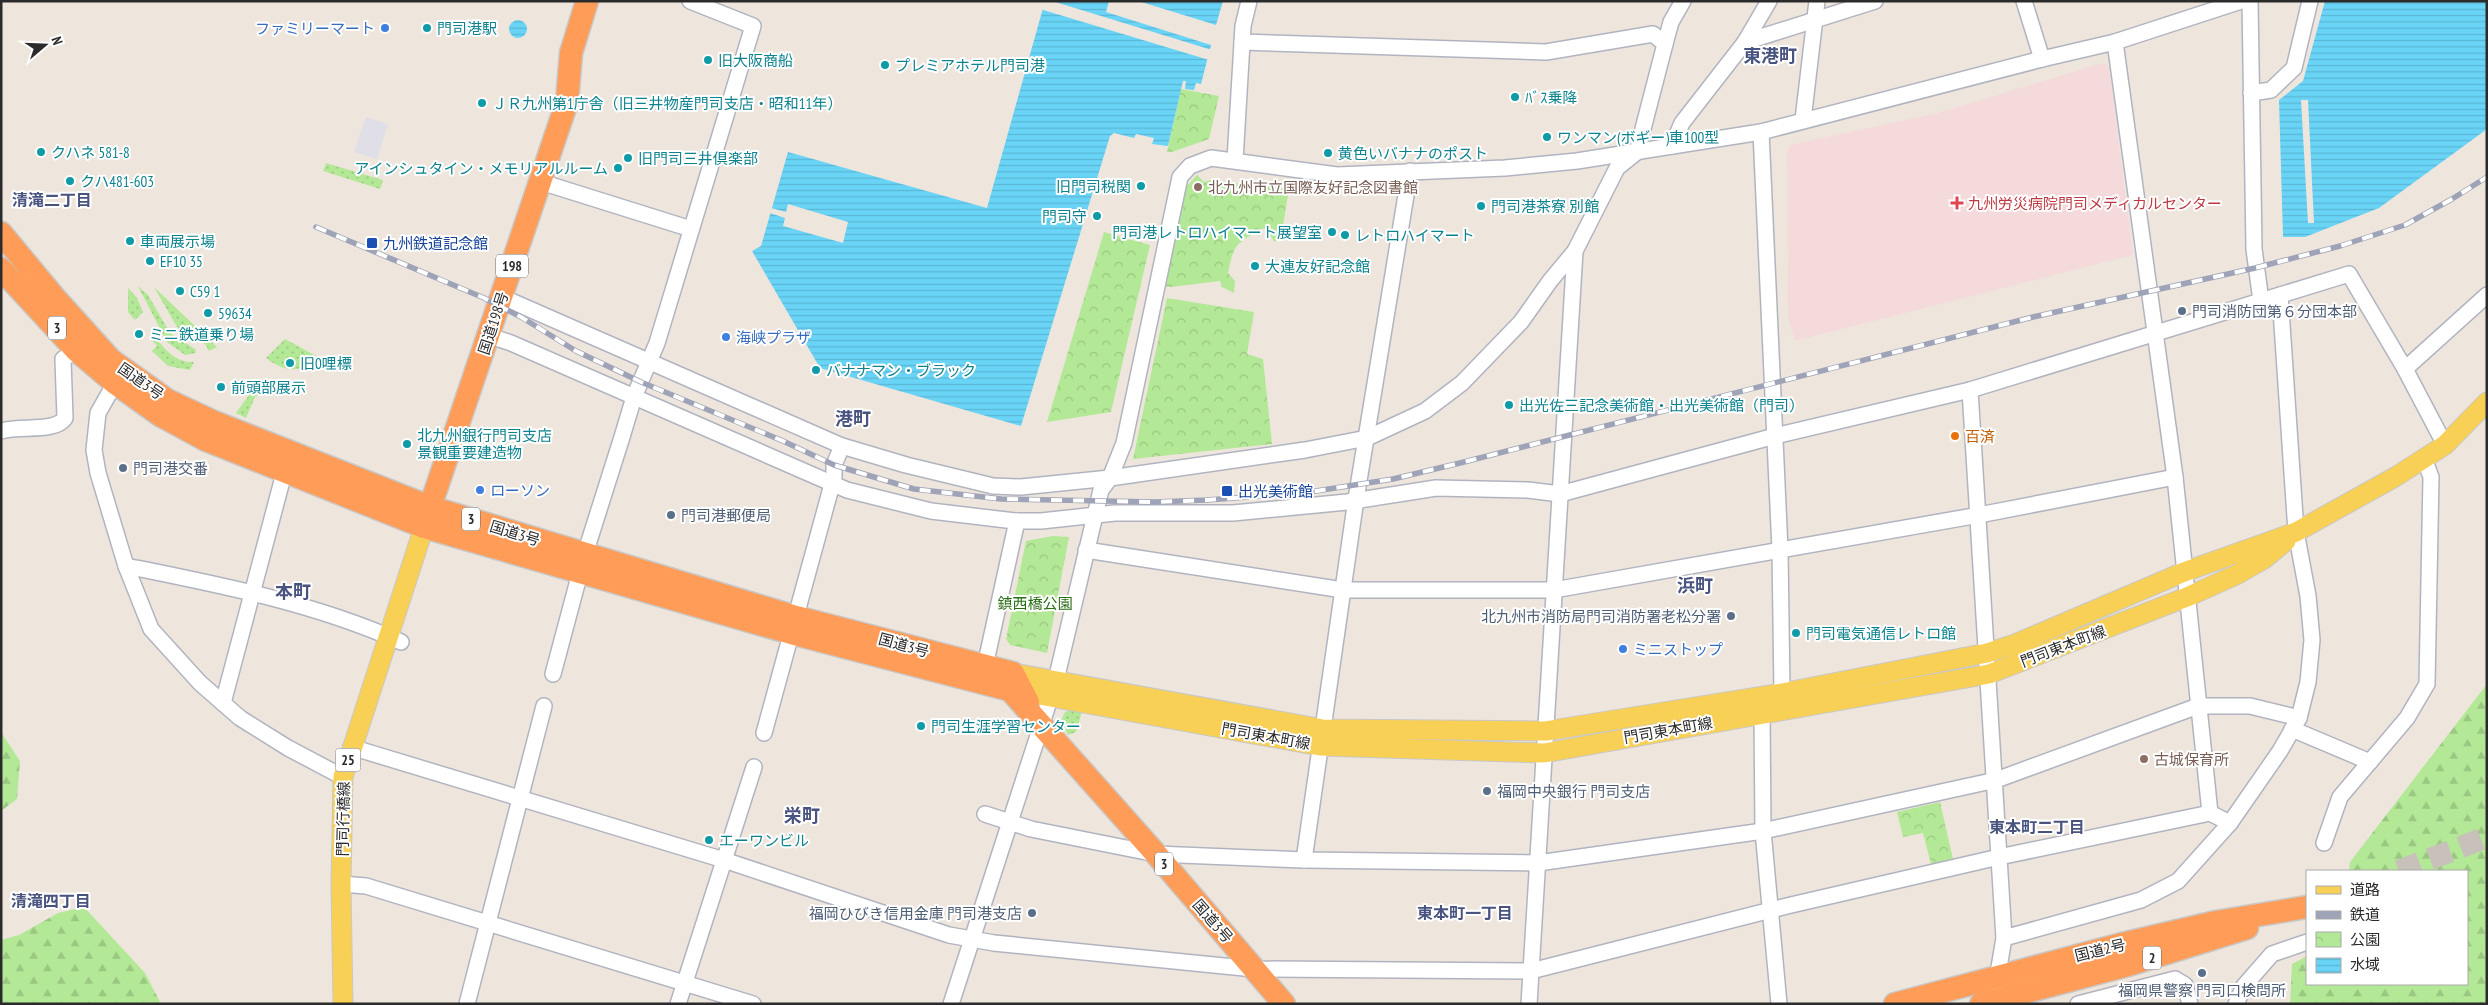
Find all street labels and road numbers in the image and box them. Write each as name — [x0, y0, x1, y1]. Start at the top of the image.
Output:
road number: 198 — [496, 255, 528, 278]
street label: 国道198号 — [474, 289, 512, 357]
road number: 3 — [48, 316, 66, 339]
street label: 国道3号 — [114, 358, 168, 404]
road number: 3 — [462, 508, 480, 530]
street label: 国道3号 — [487, 516, 543, 550]
street label: 門司東本町線 — [2018, 621, 2108, 671]
street label: 国道3号 — [877, 629, 931, 661]
street label: 門司東本町線 — [1622, 713, 1714, 747]
street label: 門司東本町線 — [1220, 719, 1312, 753]
road number: 25 — [336, 748, 360, 772]
street label: 門司行橋線 — [333, 781, 353, 857]
road number: 3 — [1155, 852, 1173, 876]
street label: 国道3号 — [1189, 895, 1237, 947]
street label: 国道2号 — [2073, 935, 2127, 965]
road number: 2 — [2143, 946, 2161, 970]

